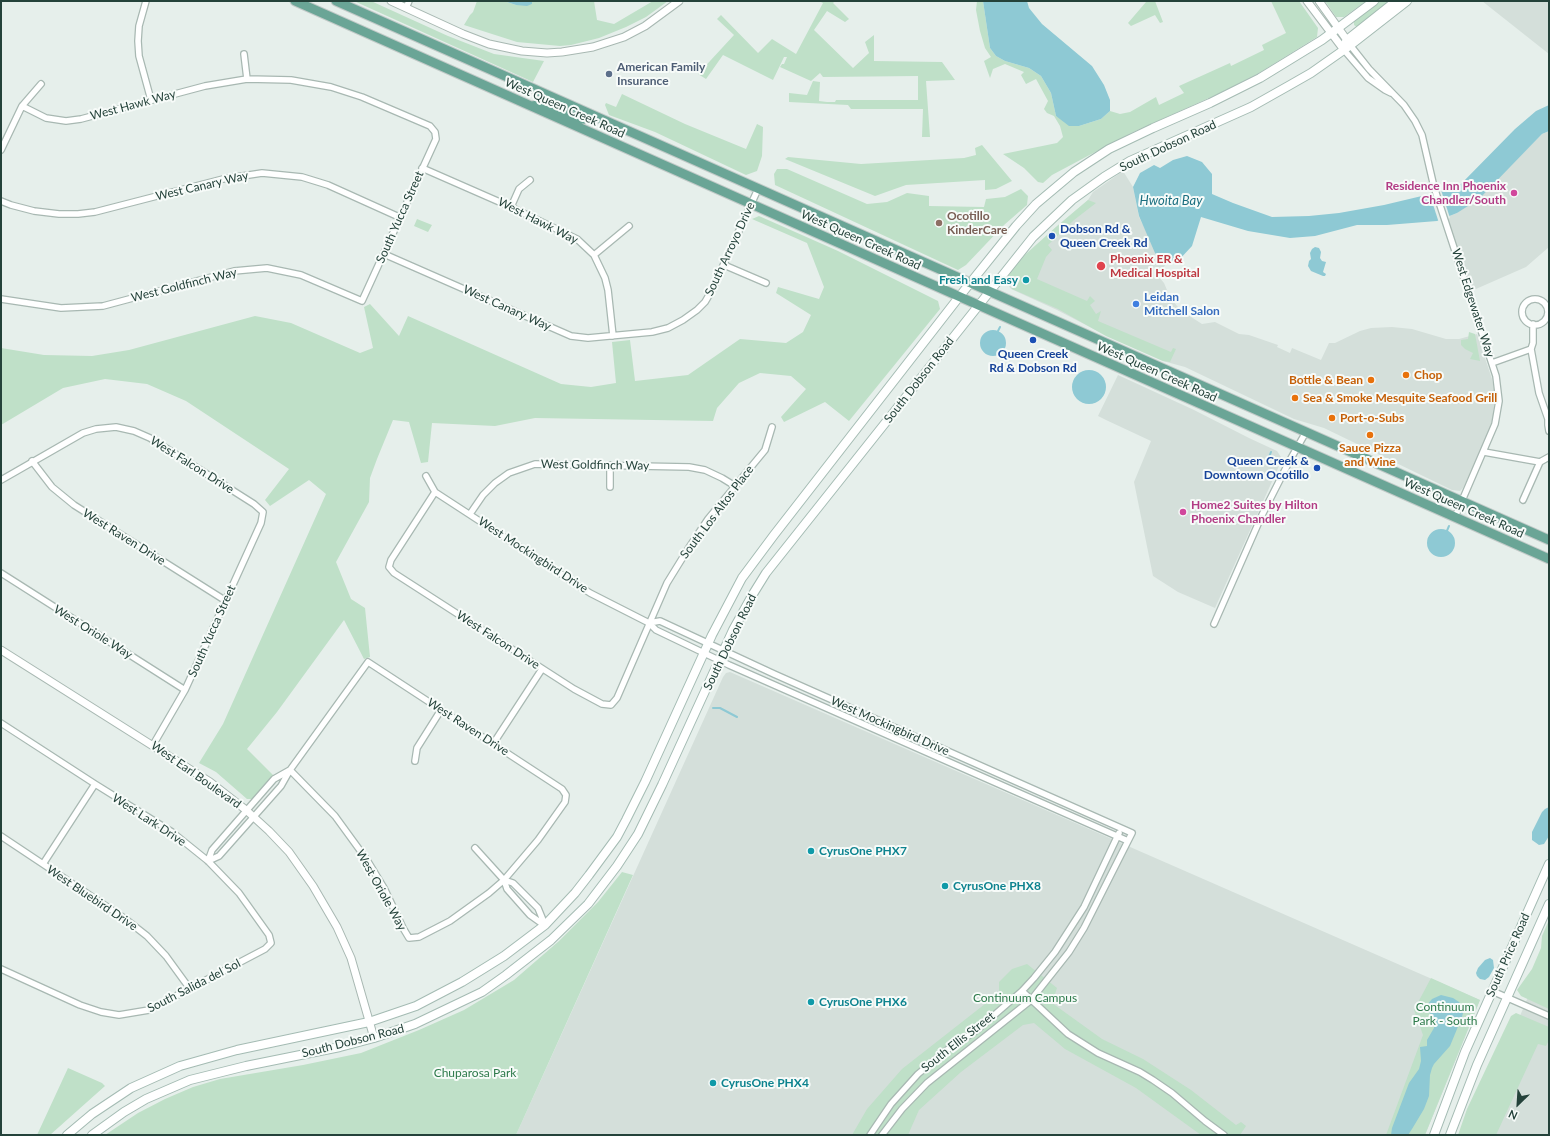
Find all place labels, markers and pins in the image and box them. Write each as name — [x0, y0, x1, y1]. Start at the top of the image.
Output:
place label: American Family Insurance — [617, 60, 705, 88]
marker: American Family Insurance — [604, 69, 614, 79]
place label: Residence Inn Phoenix Chandler/South — [1385, 179, 1506, 207]
marker: Residence Inn Phoenix Chandler/South — [1509, 188, 1519, 198]
place label: Ocotillo KinderCare — [947, 209, 1007, 237]
marker: Ocotillo KinderCare — [934, 218, 944, 228]
place label: Dobson Rd & Queen Creek Rd — [1060, 222, 1147, 250]
marker: Dobson Rd & Queen Creek Rd — [1047, 231, 1057, 241]
place label: Phoenix ER & Medical Hospital — [1110, 252, 1200, 280]
marker: Phoenix ER & Medical Hospital — [1095, 260, 1107, 272]
place label: Fresh and Easy — [939, 273, 1018, 287]
marker: Fresh and Easy — [1021, 275, 1031, 285]
place label: Leidan Mitchell Salon — [1144, 290, 1220, 318]
marker: Leidan Mitchell Salon — [1131, 299, 1141, 309]
marker: Queen Creek Rd & Dobson Rd — [1028, 335, 1038, 345]
place label: Queen Creek Rd & Dobson Rd — [989, 347, 1077, 375]
place label: Chop — [1414, 368, 1442, 382]
marker: Chop — [1401, 370, 1411, 380]
place label: Bottle & Bean — [1289, 373, 1363, 387]
marker: Bottle & Bean — [1366, 375, 1376, 385]
place label: Sea & Smoke Mesquite Seafood Grill — [1303, 391, 1497, 405]
marker: Sea & Smoke Mesquite Seafood Grill — [1290, 393, 1300, 403]
place label: Port-o-Subs — [1340, 411, 1404, 425]
marker: Port-o-Subs — [1327, 413, 1337, 423]
marker: Sauce Pizza and Wine — [1365, 430, 1375, 440]
place label: Sauce Pizza and Wine — [1339, 441, 1401, 469]
place label: Queen Creek & Downtown Ocotillo — [1204, 454, 1309, 482]
marker: Queen Creek & Downtown Ocotillo — [1312, 463, 1322, 473]
place label: Home2 Suites by Hilton Phoenix Chandler — [1191, 498, 1318, 526]
marker: Home2 Suites by Hilton Phoenix Chandler — [1178, 507, 1188, 517]
place label: CyrusOne PHX7 — [819, 844, 907, 858]
marker: CyrusOne PHX7 — [806, 846, 816, 856]
place label: CyrusOne PHX8 — [953, 879, 1041, 893]
marker: CyrusOne PHX8 — [940, 881, 950, 891]
place label: CyrusOne PHX6 — [819, 995, 907, 1009]
marker: CyrusOne PHX6 — [806, 997, 816, 1007]
place label: CyrusOne PHX4 — [721, 1076, 809, 1090]
marker: CyrusOne PHX4 — [708, 1078, 718, 1088]

